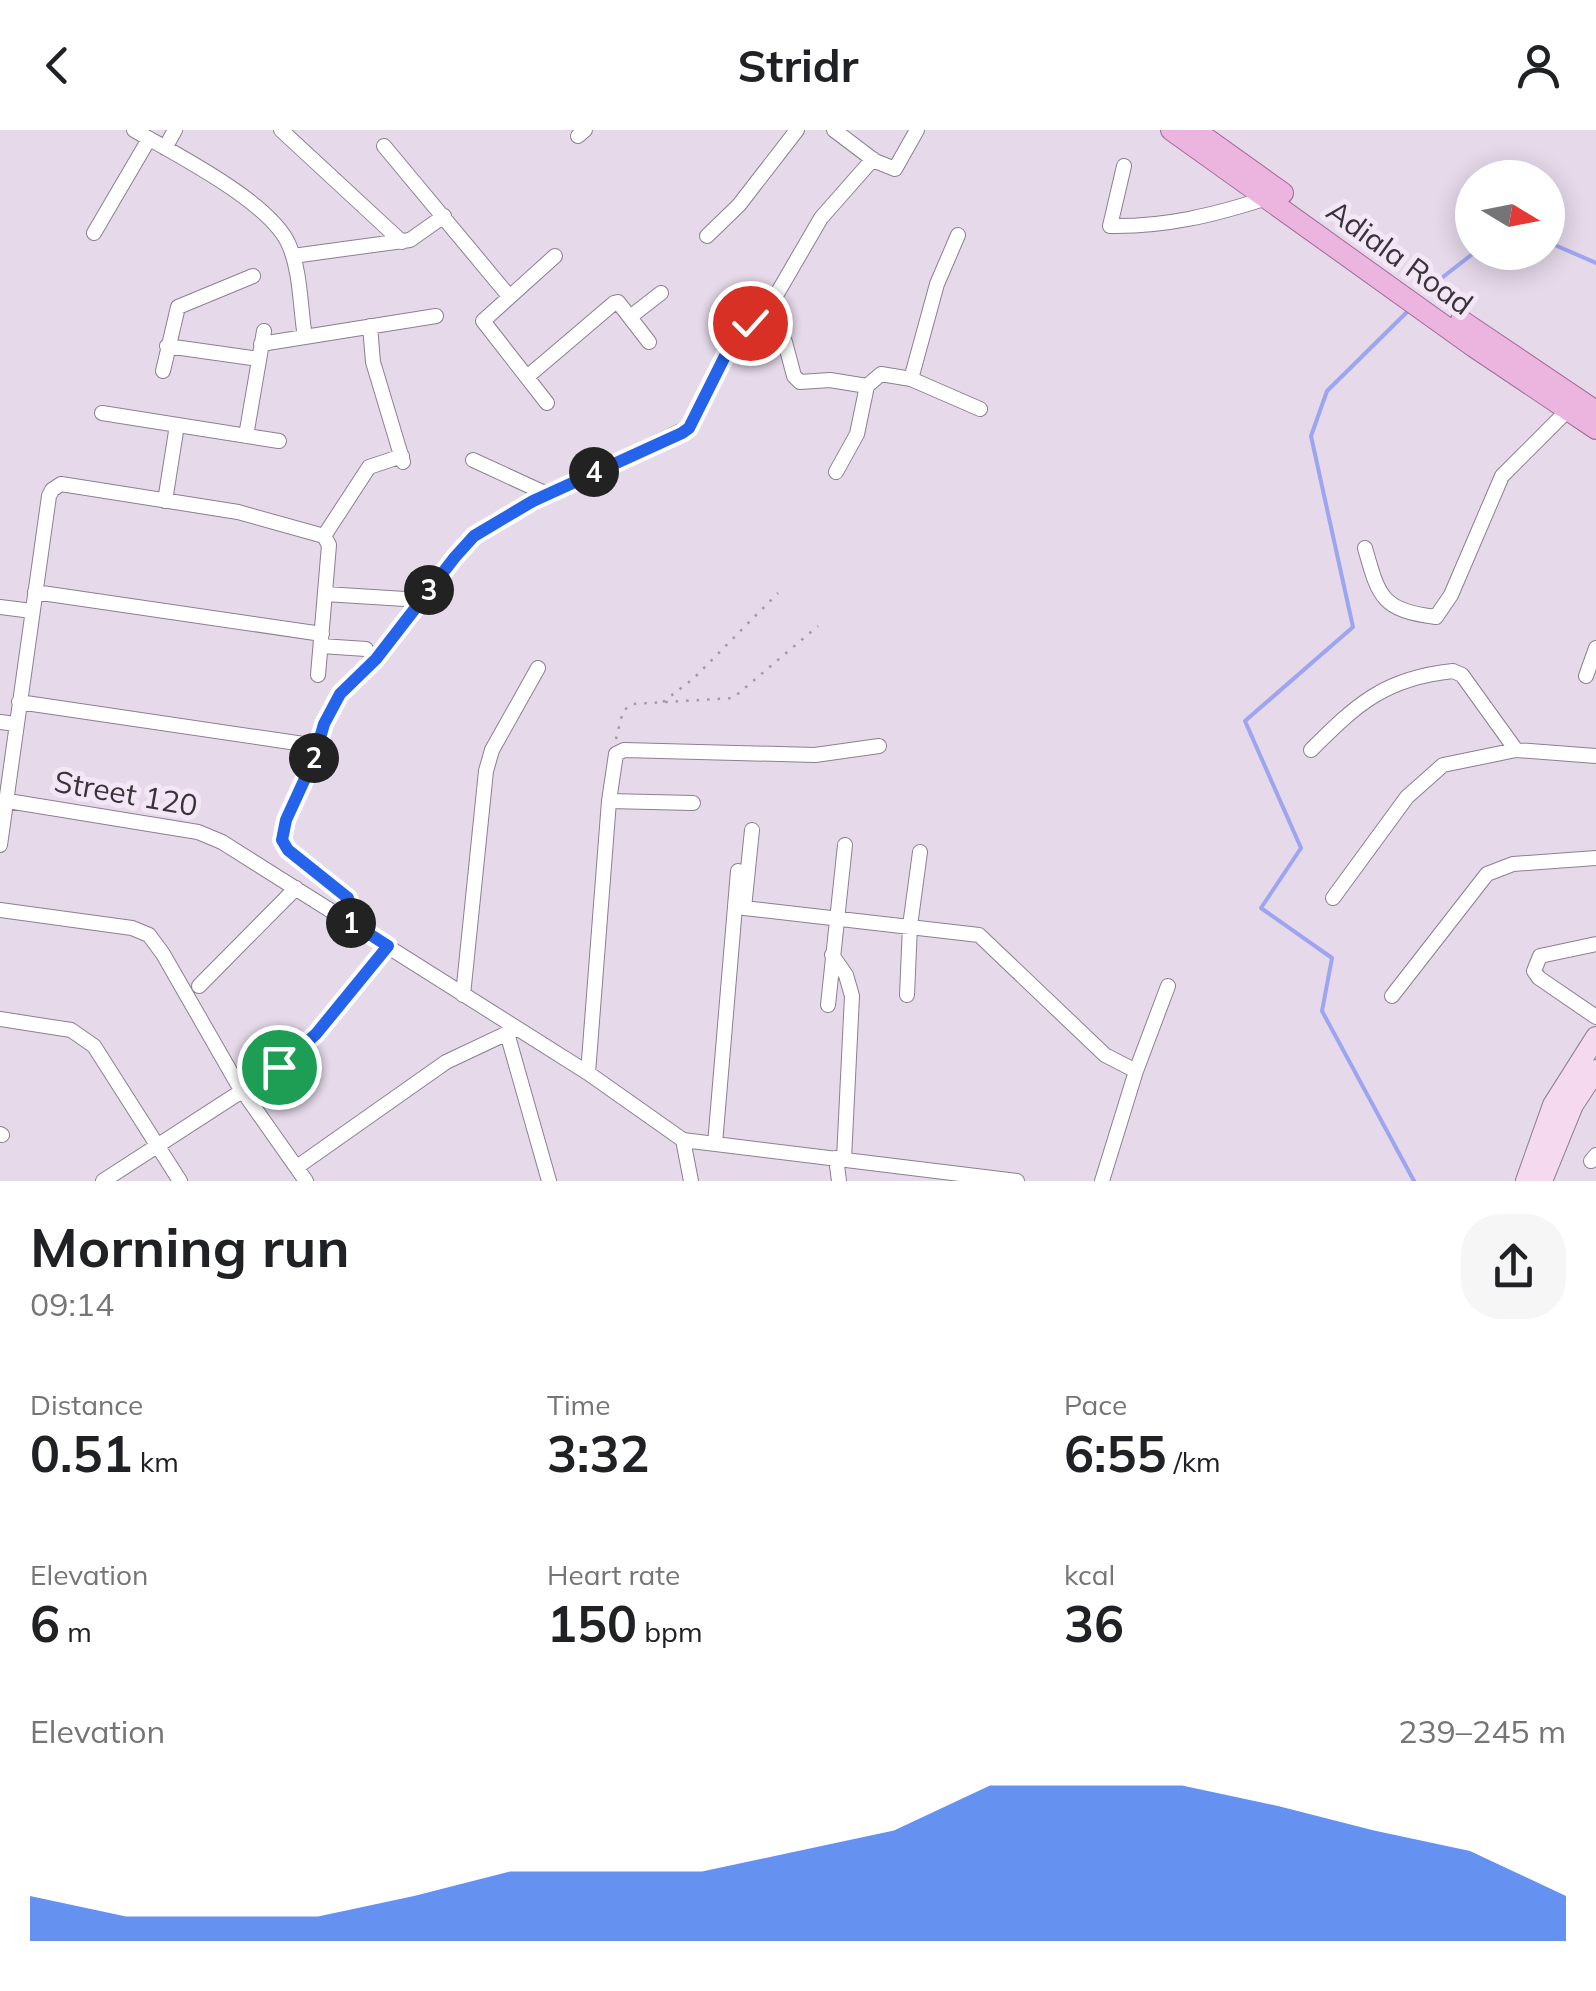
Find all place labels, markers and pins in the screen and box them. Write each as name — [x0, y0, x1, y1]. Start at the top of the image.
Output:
pin — [708, 281, 793, 366]
pin: 4 — [569, 447, 619, 497]
pin: 3 — [404, 565, 454, 615]
pin: 2 — [289, 733, 339, 783]
pin: 1 — [326, 898, 376, 948]
pin — [237, 1025, 322, 1110]

